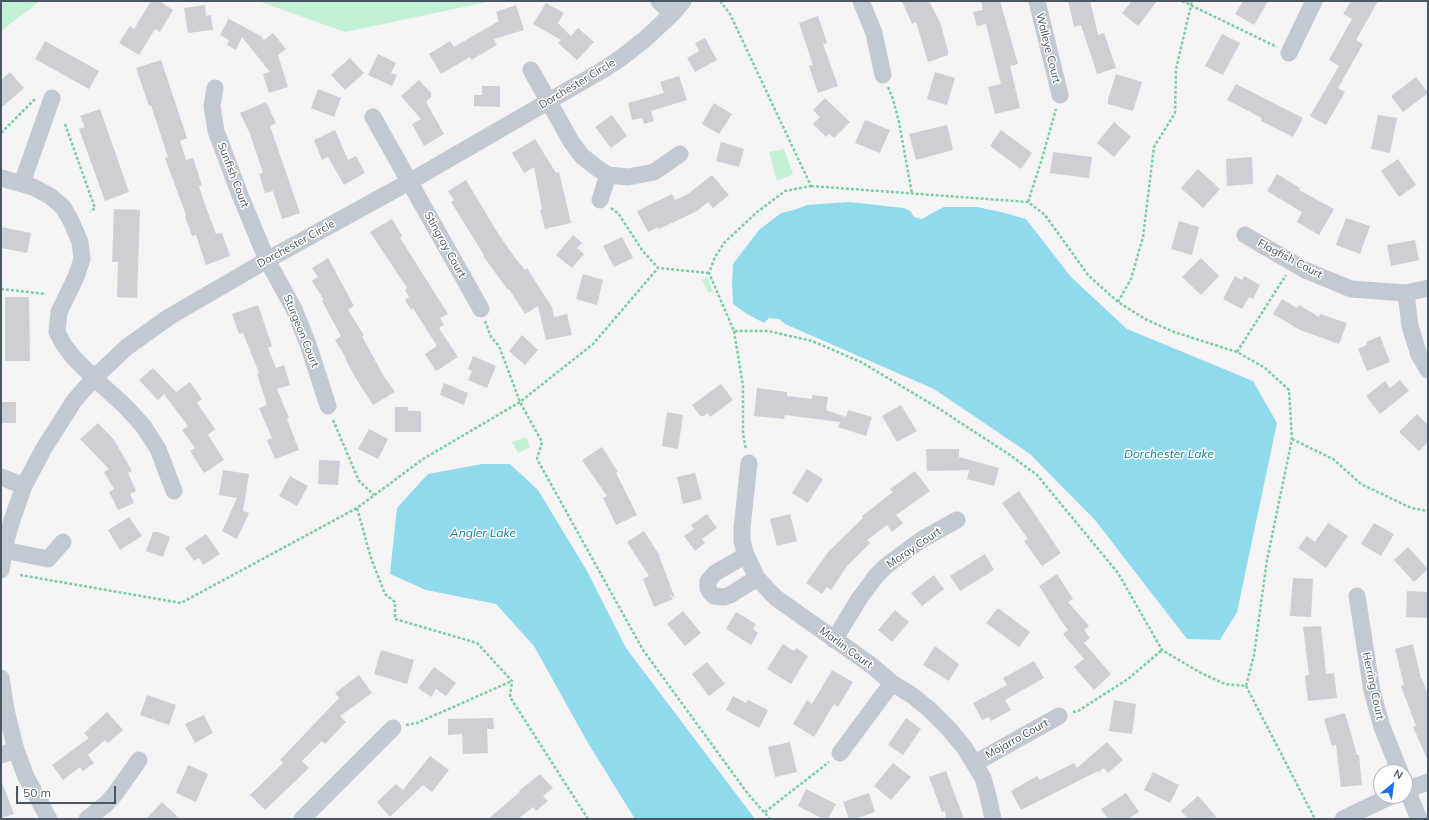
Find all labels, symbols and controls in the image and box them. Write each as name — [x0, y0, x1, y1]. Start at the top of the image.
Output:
street label: Walleye Court — [1033, 12, 1063, 84]
street label: Dorchester Circle — [537, 56, 617, 112]
street label: Sunfish Court — [215, 141, 251, 209]
street label: Stingray Court — [421, 210, 469, 280]
street label: Dorchester Circle — [255, 217, 337, 271]
street label: Flagfish Court — [1256, 237, 1324, 281]
street label: Sturgeon Court — [280, 293, 322, 369]
water label: Dorchester Lake — [1124, 447, 1214, 461]
street label: Moray Court — [884, 525, 944, 571]
water label: Angler Lake — [450, 526, 516, 540]
street label: Marlin Court — [817, 624, 875, 672]
street label: Herring Court — [1359, 651, 1387, 721]
street label: Mojarro Court — [983, 716, 1051, 762]
north arrow — [1373, 764, 1413, 804]
text: N — [1391, 766, 1405, 783]
scale bar — [18, 778, 118, 804]
text: 50 m — [23, 785, 51, 800]

